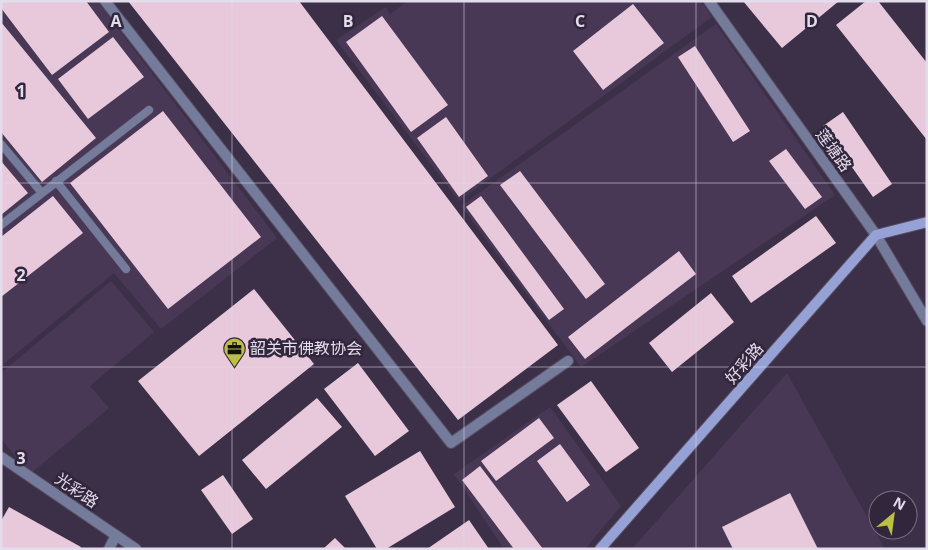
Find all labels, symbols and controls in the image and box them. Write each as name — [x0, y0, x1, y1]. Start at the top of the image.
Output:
text: A — [110, 10, 122, 32]
text: B — [343, 10, 353, 32]
text: C — [575, 10, 585, 32]
text: D — [806, 10, 818, 32]
text: 1 — [16, 80, 26, 102]
street label: 莲塘路 — [811, 124, 857, 176]
text: 2 — [16, 264, 26, 286]
office icon: 韶关市佛教协会 — [222, 336, 246, 367]
place label: 韶关市佛教协会 — [250, 337, 362, 359]
street label: 好彩路 — [720, 338, 768, 388]
text: 3 — [16, 447, 26, 469]
street label: 光彩路 — [51, 467, 103, 513]
north arrow — [868, 490, 918, 540]
text: N — [890, 492, 909, 514]

